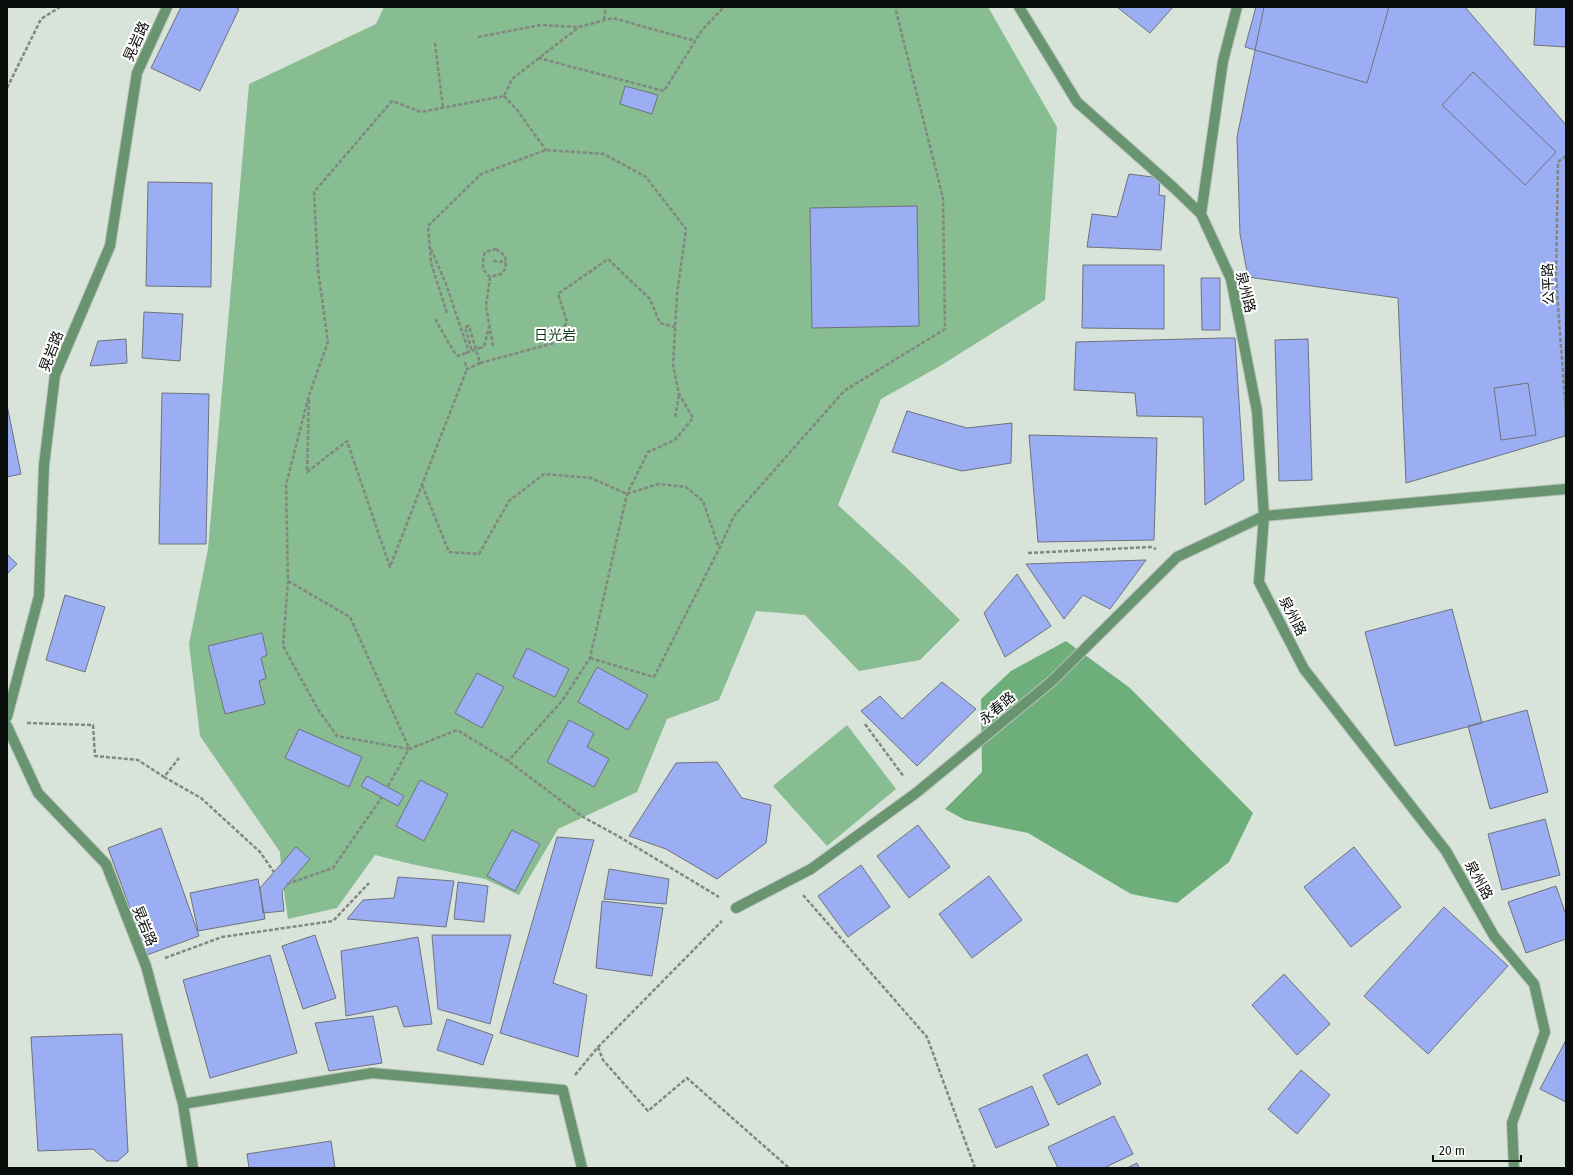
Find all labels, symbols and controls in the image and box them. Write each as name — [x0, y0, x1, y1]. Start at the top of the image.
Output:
street label: 晃岩路 — [120, 19, 153, 64]
street label: 公平路 — [1539, 263, 1558, 305]
street label: 泉州路 — [1232, 270, 1259, 315]
park label: 日光岩 — [534, 327, 576, 344]
street label: 晃岩路 — [36, 329, 67, 374]
street label: 泉州路 — [1275, 594, 1310, 639]
street label: 永春路 — [976, 688, 1019, 728]
street label: 泉州路 — [1461, 858, 1496, 903]
street label: 晃岩路 — [129, 904, 160, 949]
scale bar — [1433, 1137, 1521, 1163]
text: 20 m — [1439, 1144, 1465, 1158]

